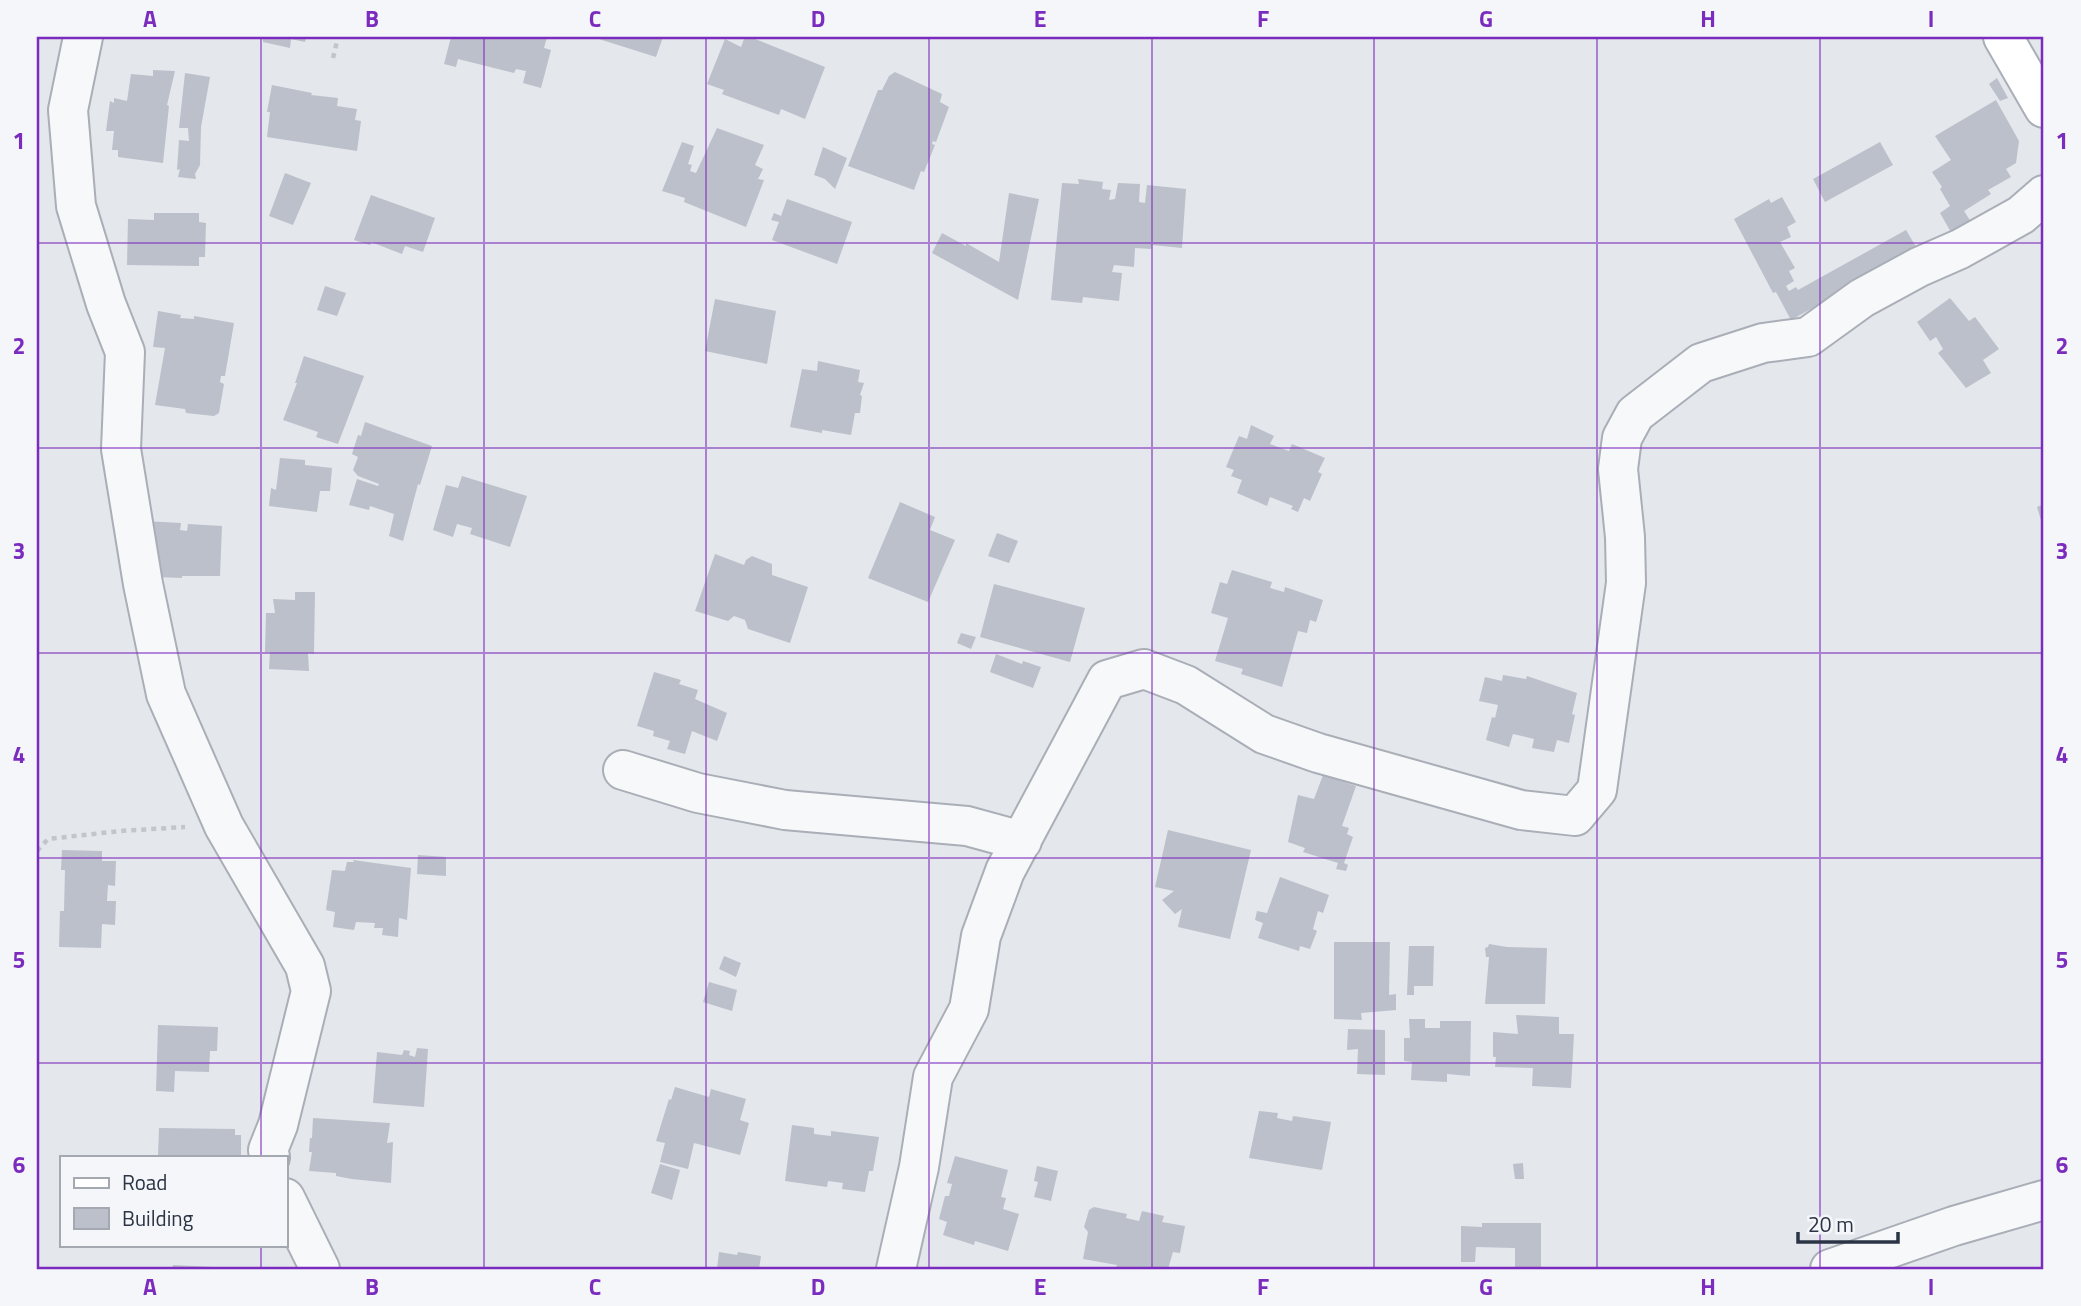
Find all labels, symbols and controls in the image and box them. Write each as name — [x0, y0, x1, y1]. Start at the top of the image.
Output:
text: A — [143, 1, 157, 36]
text: B — [365, 1, 379, 36]
text: C — [589, 1, 601, 36]
text: D — [811, 1, 825, 36]
text: E — [1034, 1, 1046, 36]
text: F — [1257, 1, 1269, 36]
text: G — [1479, 1, 1493, 36]
text: H — [1700, 1, 1716, 36]
text: I — [1928, 1, 1934, 36]
text: 1 — [13, 123, 25, 158]
text: 1 — [2056, 123, 2068, 158]
text: 2 — [13, 328, 25, 363]
text: 2 — [2056, 328, 2068, 363]
text: 3 — [13, 533, 25, 568]
text: 3 — [2056, 533, 2068, 568]
text: 4 — [13, 737, 25, 772]
text: 4 — [2056, 737, 2068, 772]
text: 5 — [13, 942, 25, 977]
text: 5 — [2056, 942, 2068, 977]
text: 6 — [13, 1147, 26, 1182]
text: 6 — [2056, 1147, 2069, 1182]
legend — [60, 1156, 287, 1246]
text: Road — [122, 1166, 167, 1198]
scale bar — [1798, 1201, 1897, 1245]
text: Building — [122, 1202, 194, 1234]
text: 20 m — [1808, 1208, 1854, 1240]
text: A — [143, 1269, 157, 1304]
text: B — [365, 1269, 379, 1304]
text: C — [589, 1269, 601, 1304]
text: D — [811, 1269, 825, 1304]
text: E — [1034, 1269, 1046, 1304]
text: F — [1257, 1269, 1269, 1304]
text: G — [1479, 1269, 1493, 1304]
text: H — [1700, 1269, 1716, 1304]
text: I — [1928, 1269, 1934, 1304]

